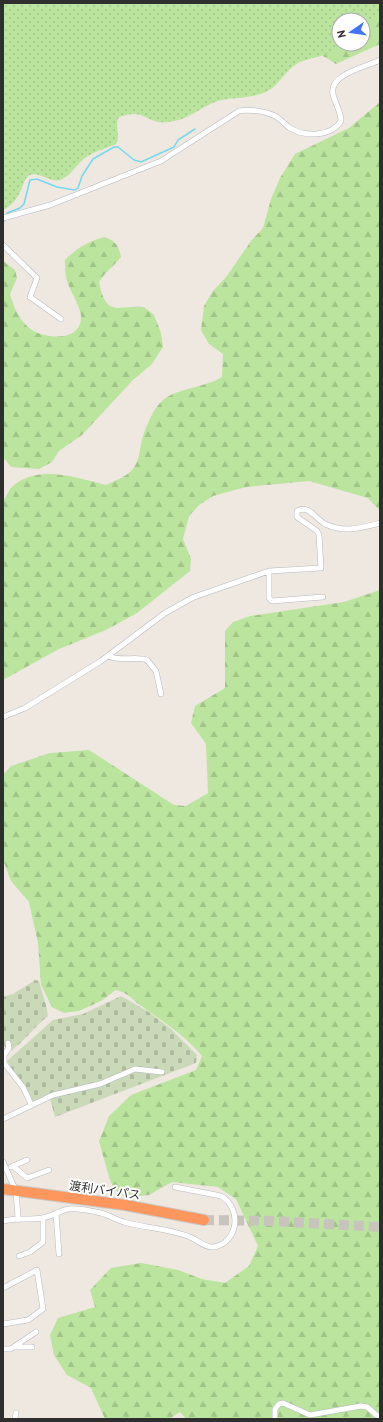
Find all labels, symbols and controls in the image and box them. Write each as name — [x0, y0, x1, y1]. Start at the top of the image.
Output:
north arrow — [331, 12, 371, 52]
text: N — [334, 29, 349, 39]
street label: 渡利バイパス — [68, 1178, 142, 1202]

